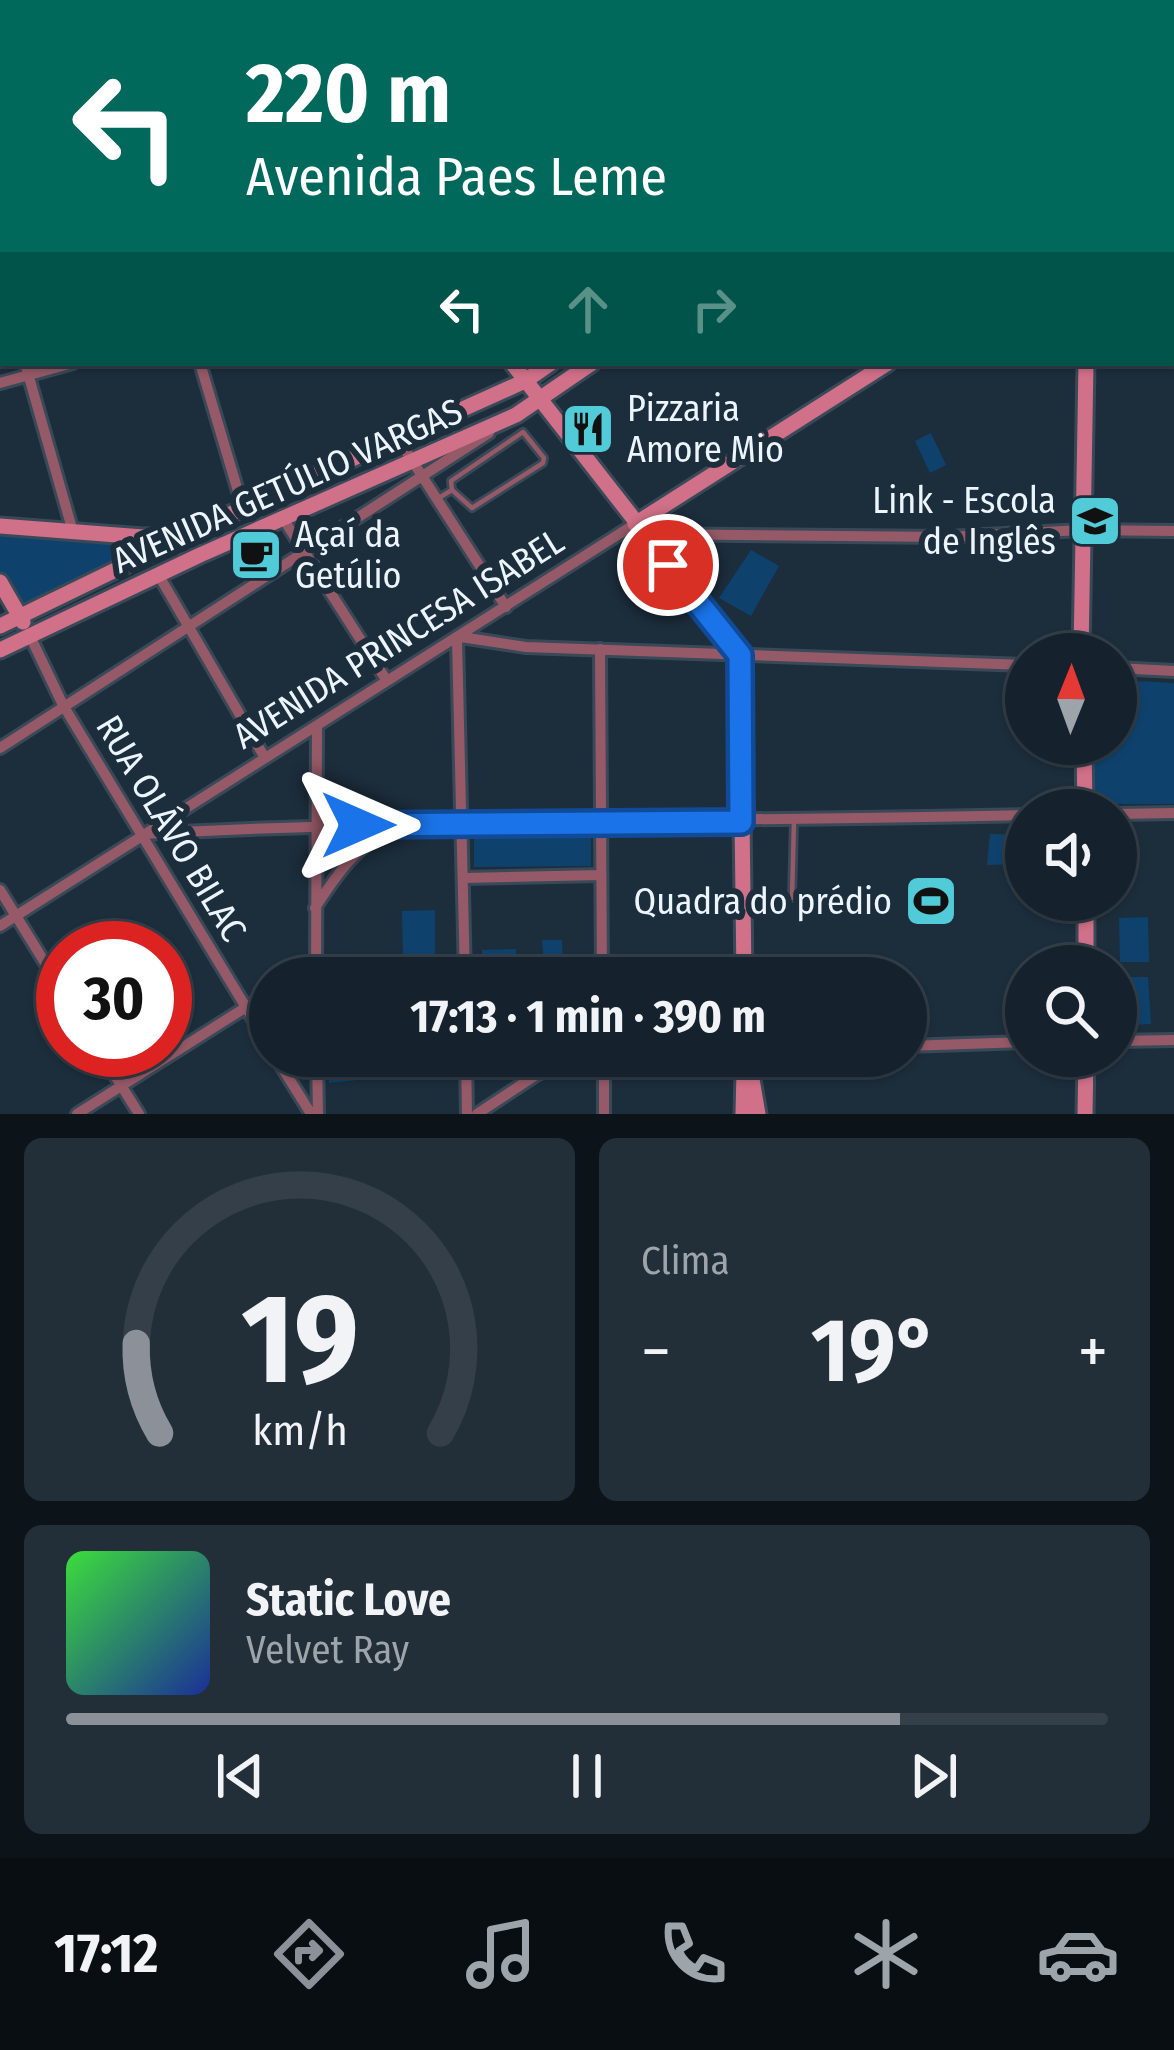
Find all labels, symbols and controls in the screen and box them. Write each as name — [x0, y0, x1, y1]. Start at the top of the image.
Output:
text: 220 m — [246, 43, 451, 144]
icon: left — [48, 48, 204, 204]
text: Avenida Paes Leme — [246, 145, 667, 209]
icon: left — [429, 276, 495, 342]
icon: ahead — [555, 276, 621, 342]
icon: right — [681, 276, 747, 342]
place label: Pizzaria Amore Mio — [627, 387, 784, 472]
street label: AVENIDA GETÚLIO VARGAS — [105, 388, 469, 583]
restaurant icon: Pizzaria Amore Mio — [560, 401, 616, 457]
place label: Link - Escola de Inglês — [872, 479, 1056, 564]
school or university icon: Link - Escola de Inglês — [1067, 493, 1123, 549]
place label: Açaí da Getúlio — [295, 513, 402, 598]
pin — [617, 514, 719, 616]
street label: AVENIDA PRINCESA ISABEL — [225, 519, 572, 758]
cafe icon: Açaí da Getúlio — [228, 527, 284, 583]
icon: arrive — [635, 532, 701, 598]
north arrow — [1005, 633, 1137, 765]
map controls — [1005, 633, 1137, 1077]
street label: RUA OLÁVO BILAC — [86, 707, 257, 949]
position arrow — [295, 762, 421, 888]
button: sound — [1005, 789, 1137, 921]
sports icon: Quadra do prédio — [903, 873, 959, 929]
place label: Quadra do prédio — [634, 880, 892, 924]
speed limit sign: 30 — [36, 921, 192, 1077]
button: search — [1005, 945, 1137, 1077]
text: 17:13 · 1 min · 390 m — [410, 990, 766, 1044]
text: Clima — [641, 1238, 730, 1284]
text: 19 — [241, 1265, 358, 1415]
text: 19° — [811, 1297, 938, 1405]
text: − — [641, 1312, 671, 1391]
text: + — [1078, 1312, 1108, 1391]
text: km/h — [252, 1404, 347, 1455]
text: Static Love — [246, 1573, 451, 1627]
text: Velvet Ray — [246, 1627, 409, 1673]
icon: previous — [207, 1743, 273, 1809]
icon: pause — [554, 1743, 620, 1809]
icon: next — [901, 1743, 967, 1809]
icon: directions — [267, 1912, 351, 1996]
icon: music — [459, 1912, 543, 1996]
icon: phone — [651, 1912, 735, 1996]
icon: climate — [844, 1912, 928, 1996]
icon: car — [1036, 1912, 1120, 1996]
text: 17:12 — [54, 1922, 158, 1986]

